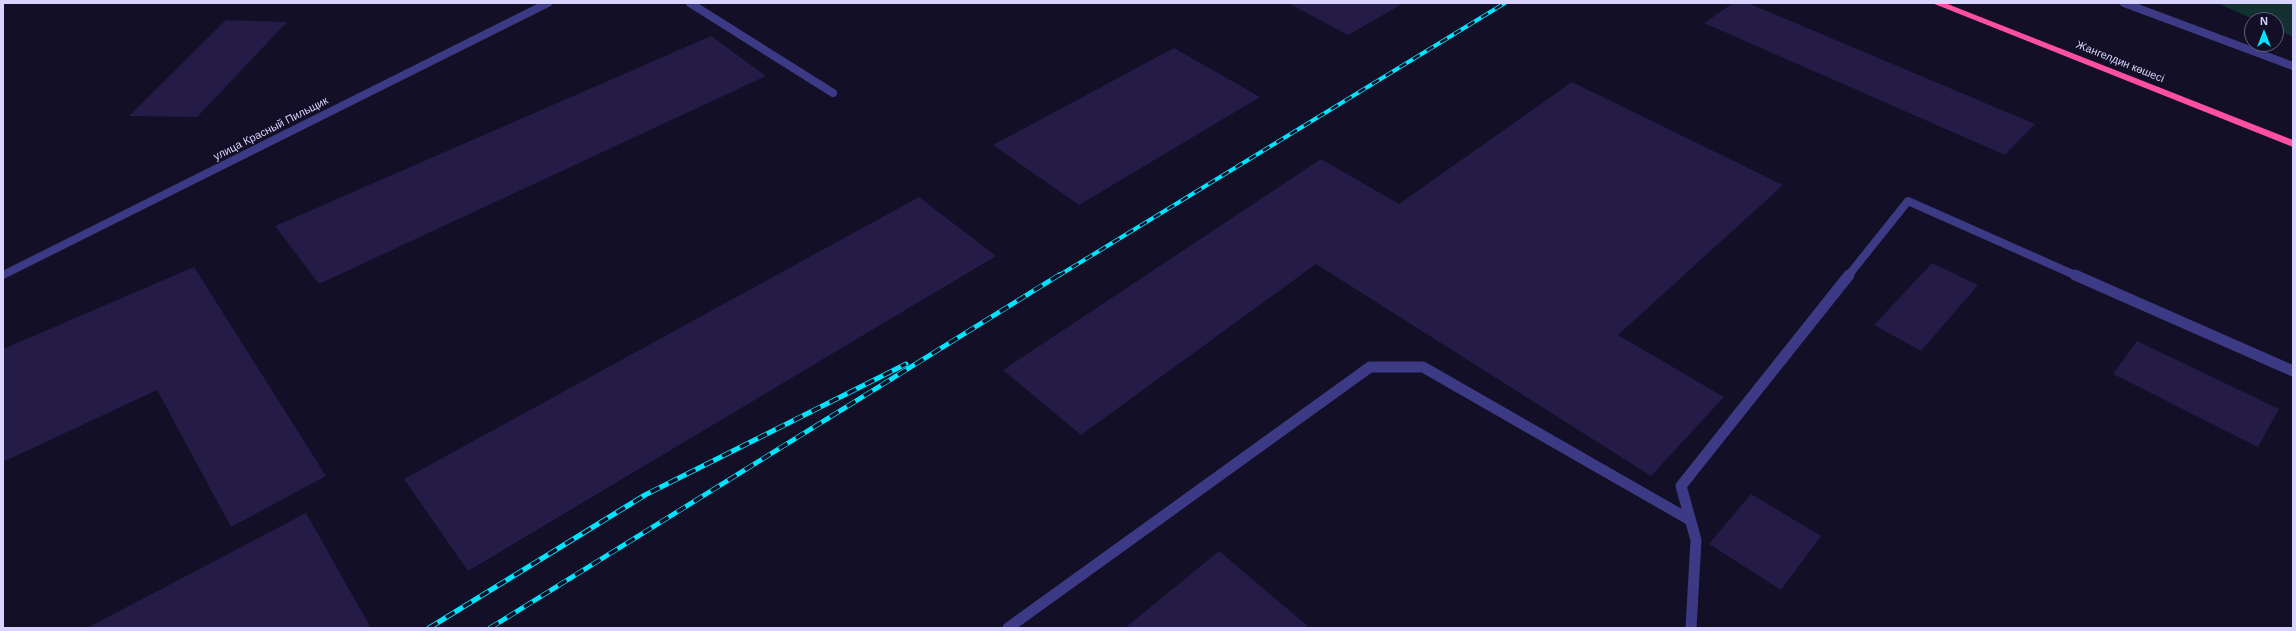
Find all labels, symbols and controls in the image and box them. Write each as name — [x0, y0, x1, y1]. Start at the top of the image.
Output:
north arrow — [2244, 12, 2284, 52]
text: N — [2260, 15, 2268, 27]
street label: Жангелдин көшесі — [2074, 38, 2166, 86]
street label: улица Красный Пильщик — [212, 94, 330, 164]

